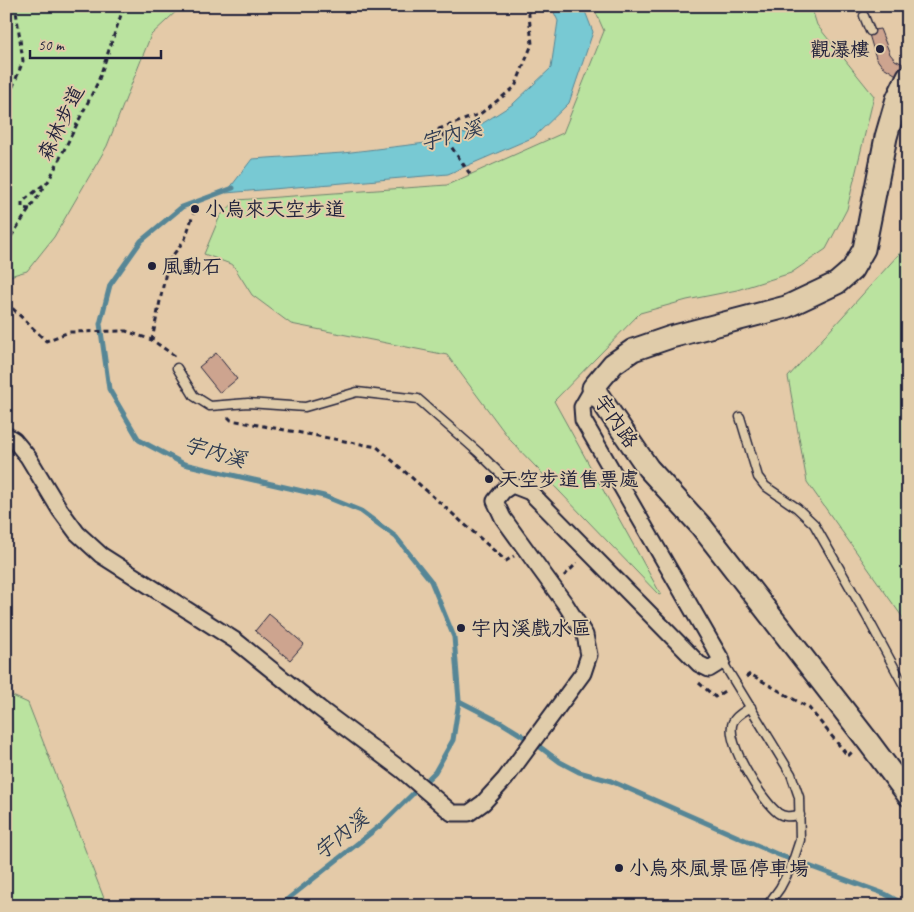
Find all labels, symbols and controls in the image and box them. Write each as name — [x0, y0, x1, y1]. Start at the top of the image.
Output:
scale bar — [30, 28, 161, 60]
text: 50 m — [38, 36, 65, 55]
place label: 觀瀑樓 — [810, 37, 870, 62]
marker: 觀瀑樓 — [874, 43, 886, 55]
street label: 森林步道 — [32, 82, 90, 164]
water label: 宇內溪 — [417, 114, 486, 156]
place label: 小烏來天空步道 — [205, 197, 345, 222]
marker: 小烏來天空步道 — [189, 203, 201, 215]
place label: 風動石 — [162, 254, 222, 279]
marker: 風動石 — [146, 260, 158, 272]
street label: 宇內路 — [589, 389, 644, 454]
water label: 宇內溪 — [181, 431, 250, 473]
place label: 天空步道售票處 — [499, 467, 639, 492]
marker: 天空步道售票處 — [483, 473, 495, 485]
place label: 宇內溪戲水區 — [471, 616, 591, 641]
marker: 宇內溪戲水區 — [455, 622, 467, 634]
water label: 宇內溪 — [308, 804, 374, 865]
place label: 小烏來風景區停車場 — [629, 856, 809, 881]
marker: 小烏來風景區停車場 — [613, 862, 625, 874]

